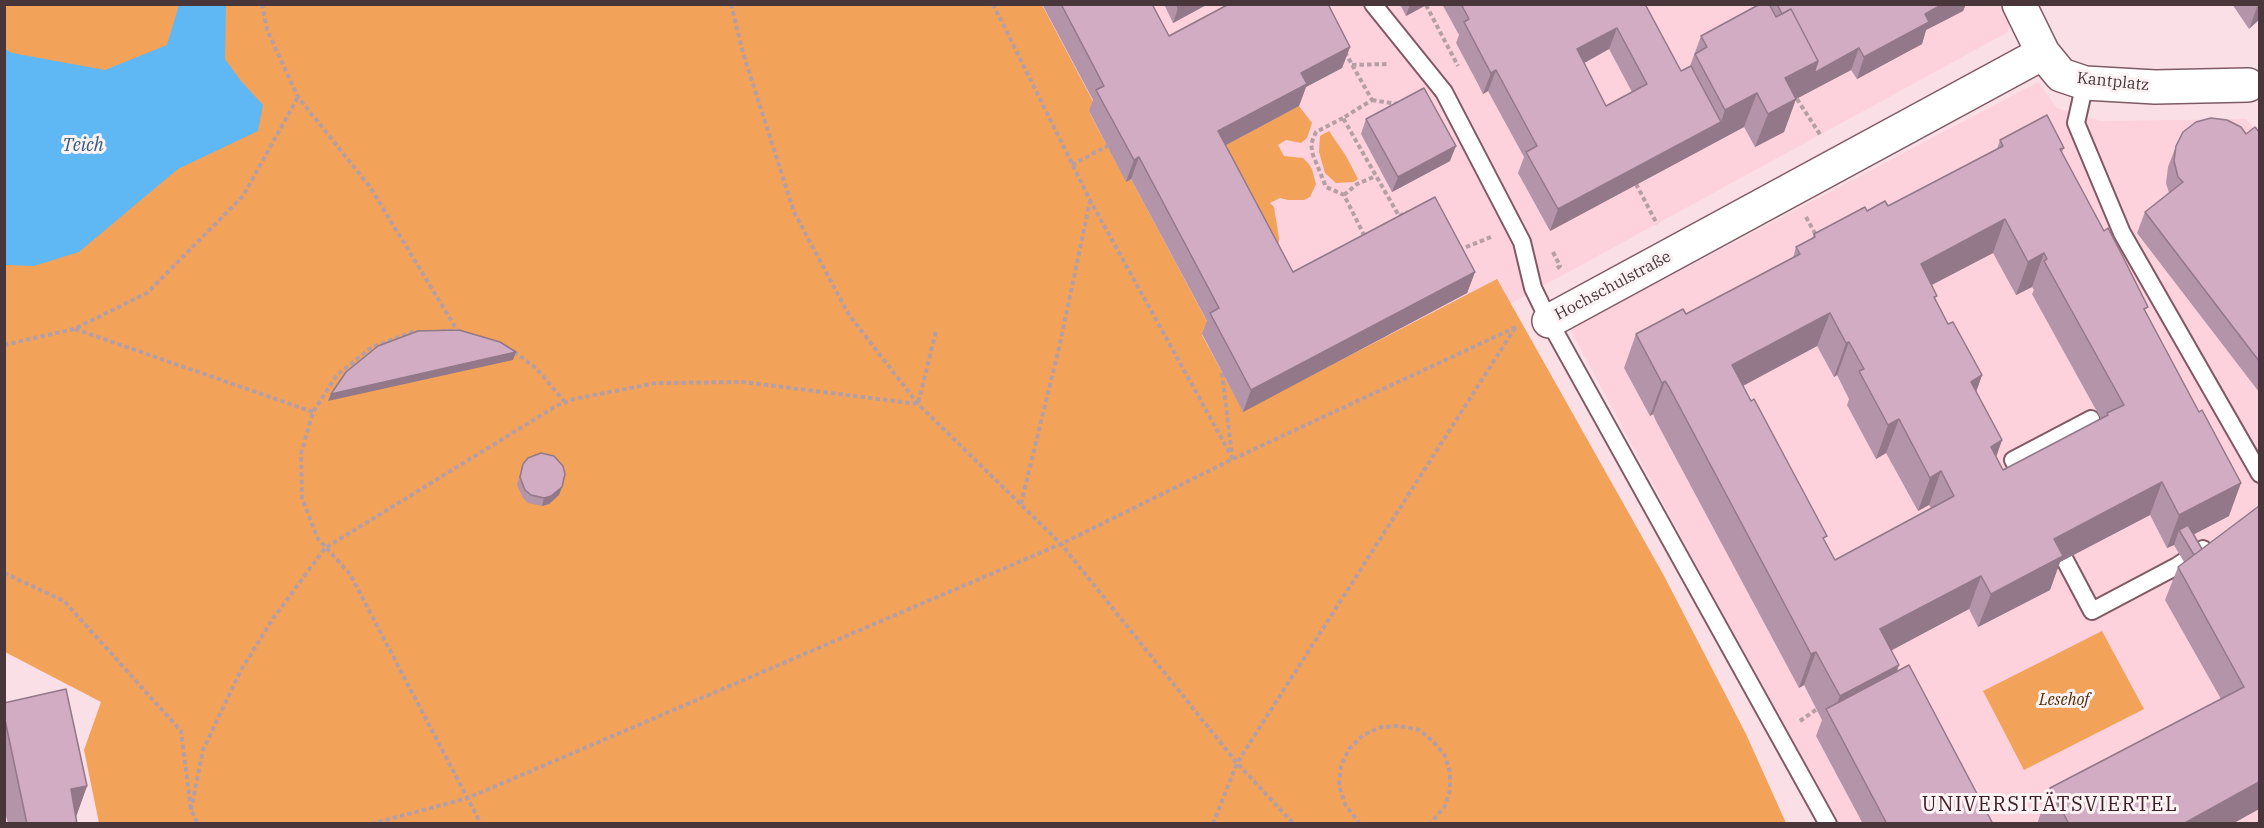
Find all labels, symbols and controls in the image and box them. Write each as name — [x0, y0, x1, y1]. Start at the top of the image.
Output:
street label: Kantplatz — [2076, 69, 2150, 95]
water label: Teich — [62, 135, 104, 157]
street label: Hochschulstraße — [1552, 247, 1674, 325]
park label: Lesehof — [2039, 690, 2089, 710]
district label: UNIVERSITÄTSVIERTEL — [1922, 793, 2178, 817]

